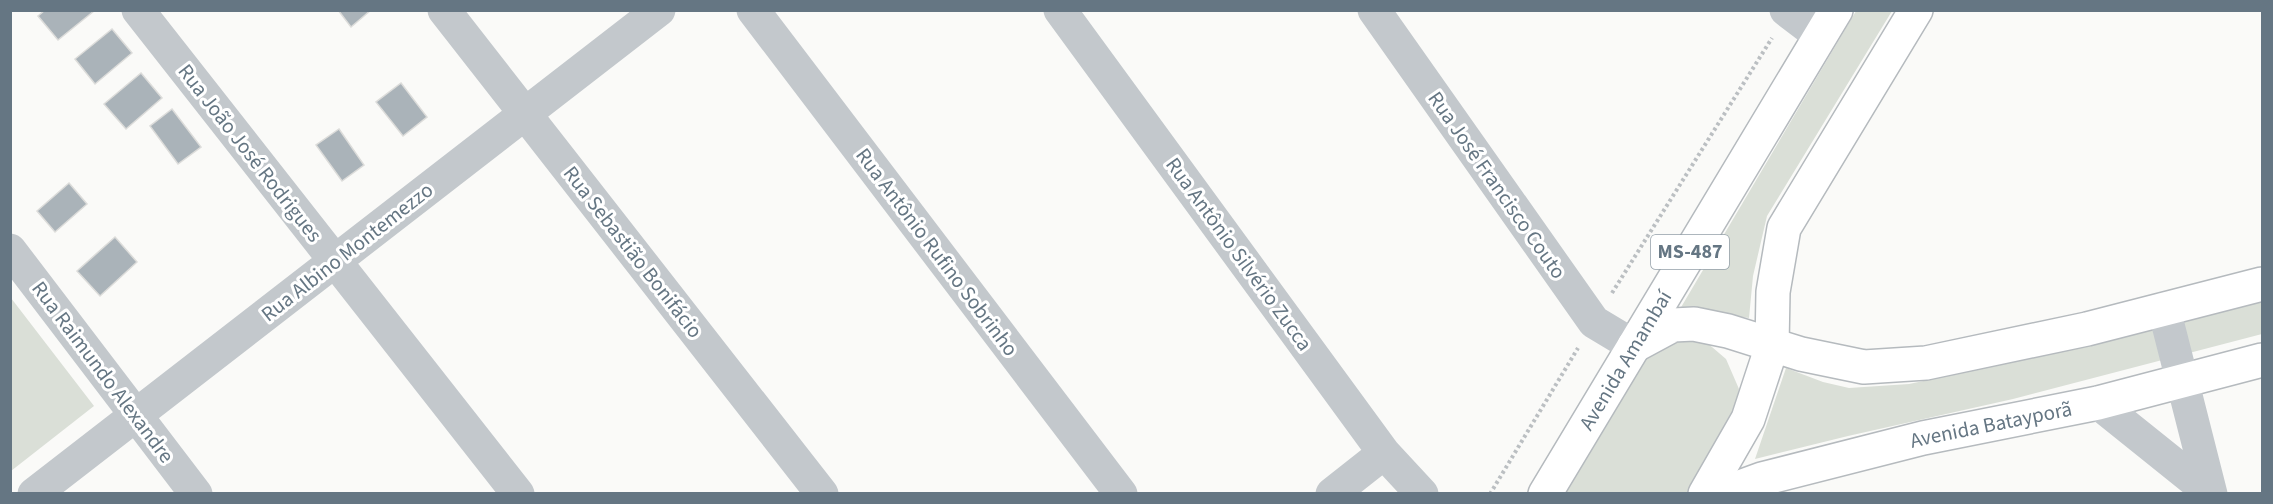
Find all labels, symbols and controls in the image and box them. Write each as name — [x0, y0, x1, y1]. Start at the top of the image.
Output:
street label: Rua João José Rodrigues — [171, 58, 329, 249]
street label: Rua José Francisco Couto — [1421, 85, 1573, 285]
street label: Rua Antônio Rufino Sobrinho — [849, 141, 1025, 363]
street label: Rua Antônio Silvério Zucca — [1158, 151, 1320, 357]
street label: Rua Sebastião Bonifácio — [556, 160, 710, 344]
street label: Rua Albino Montemezzo — [255, 175, 439, 329]
road number: MS-487 — [1651, 235, 1729, 269]
street label: Rua Raimundo Alexandre — [25, 275, 181, 469]
street label: Avenida Amambaí — [1572, 284, 1679, 436]
street label: Avenida Batayporã — [1907, 394, 2075, 456]

